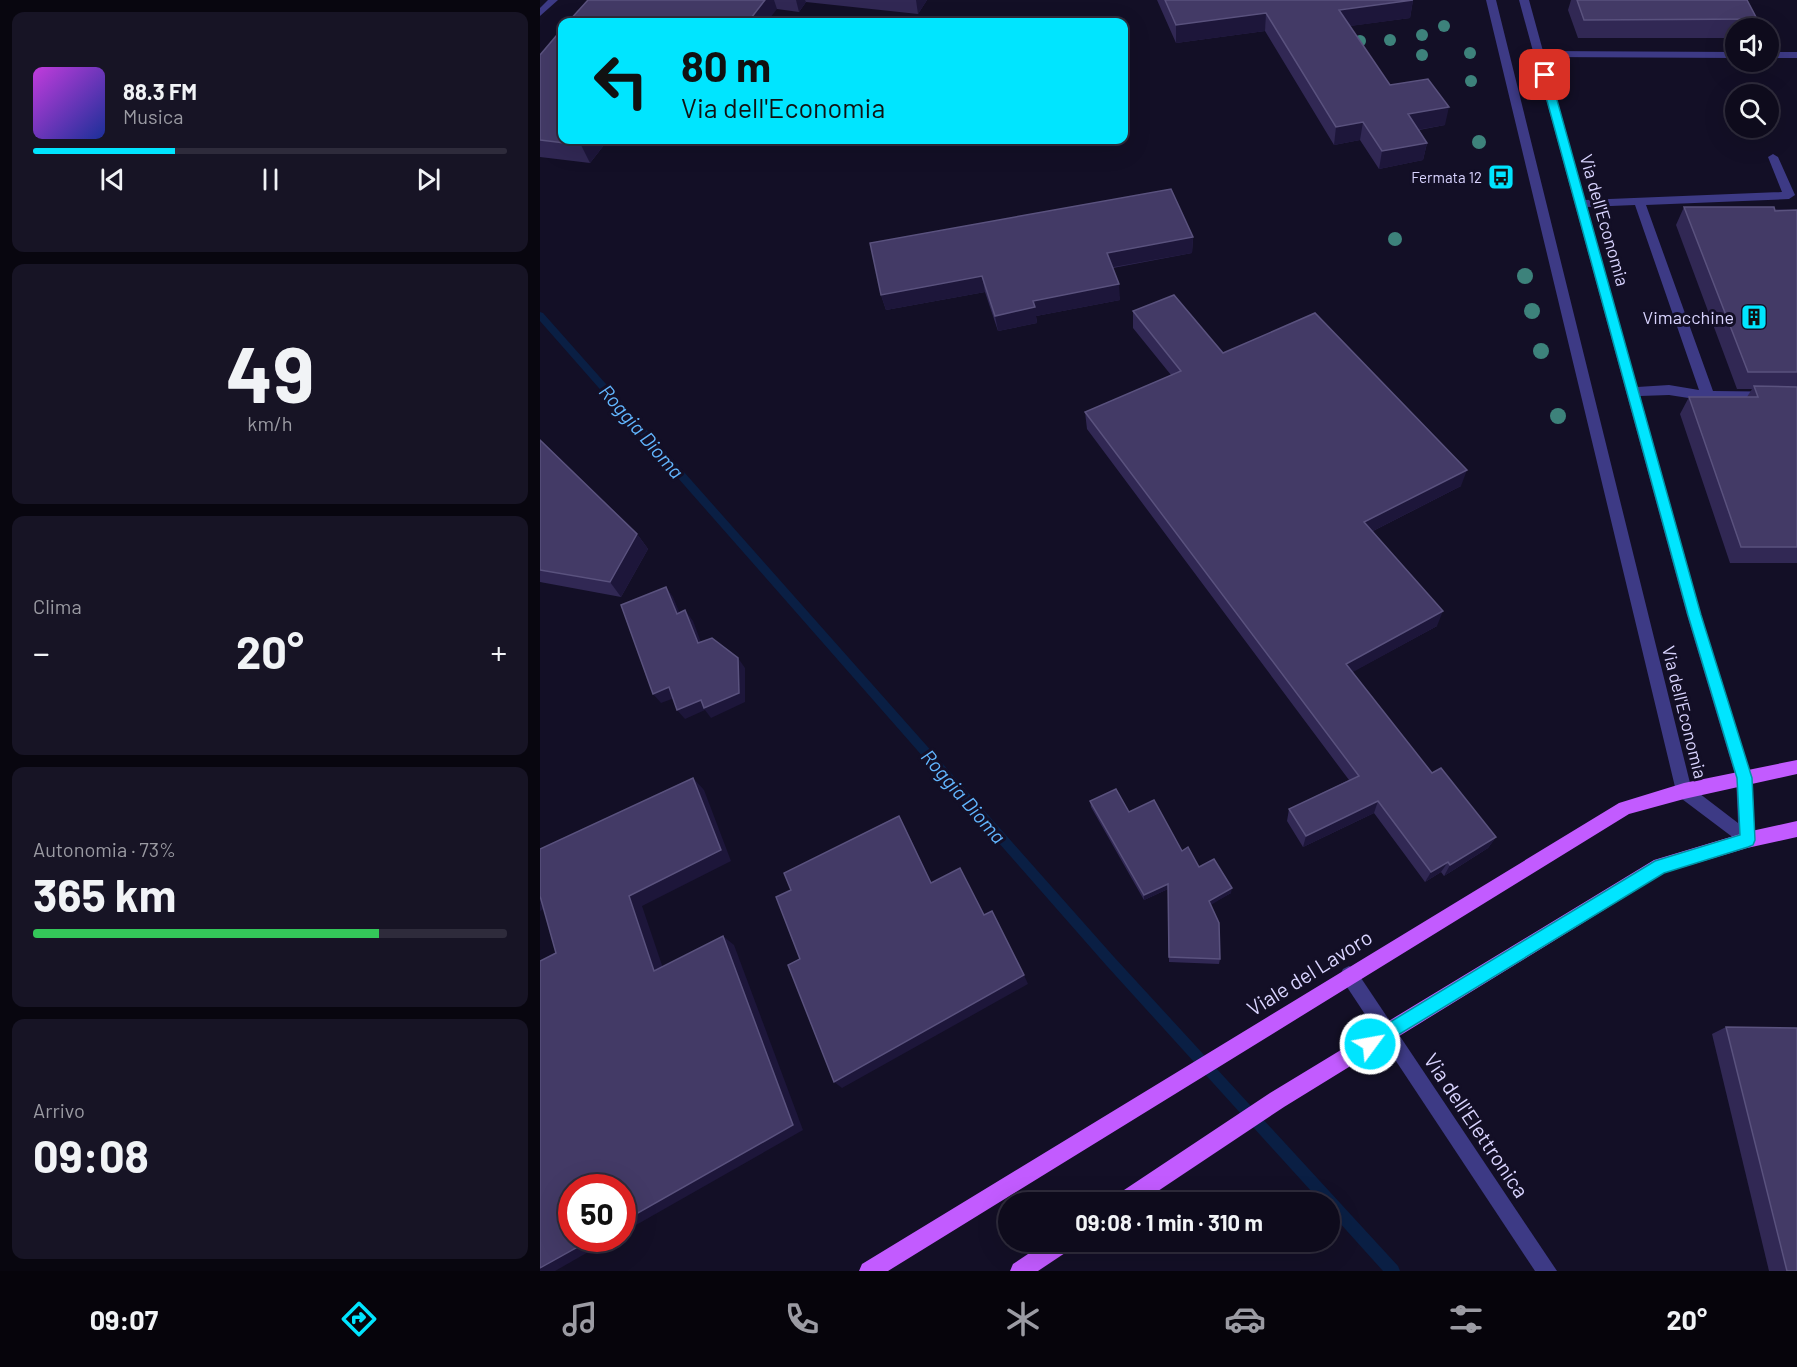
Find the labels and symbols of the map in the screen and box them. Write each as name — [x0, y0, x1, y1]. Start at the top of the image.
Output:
pin — [1519, 49, 1570, 100]
street label: Via dell'Economia — [1576, 152, 1634, 288]
bus stop icon: Fermata 12 — [1486, 162, 1516, 192]
place label: Fermata 12 — [1411, 168, 1482, 186]
building icon: Vimacchine — [1739, 302, 1769, 332]
place label: Vimacchine — [1643, 306, 1734, 328]
water label: Roggia Dioma — [595, 379, 689, 483]
street label: Via dell'Economia — [1658, 643, 1712, 781]
water label: Roggia Dioma — [917, 744, 1011, 848]
street label: Viale del Lavoro — [1242, 924, 1376, 1020]
position arrow — [1338, 1012, 1402, 1076]
street label: Via dell'Elettronica — [1419, 1048, 1535, 1202]
speed limit sign: 50 — [558, 1174, 636, 1252]

